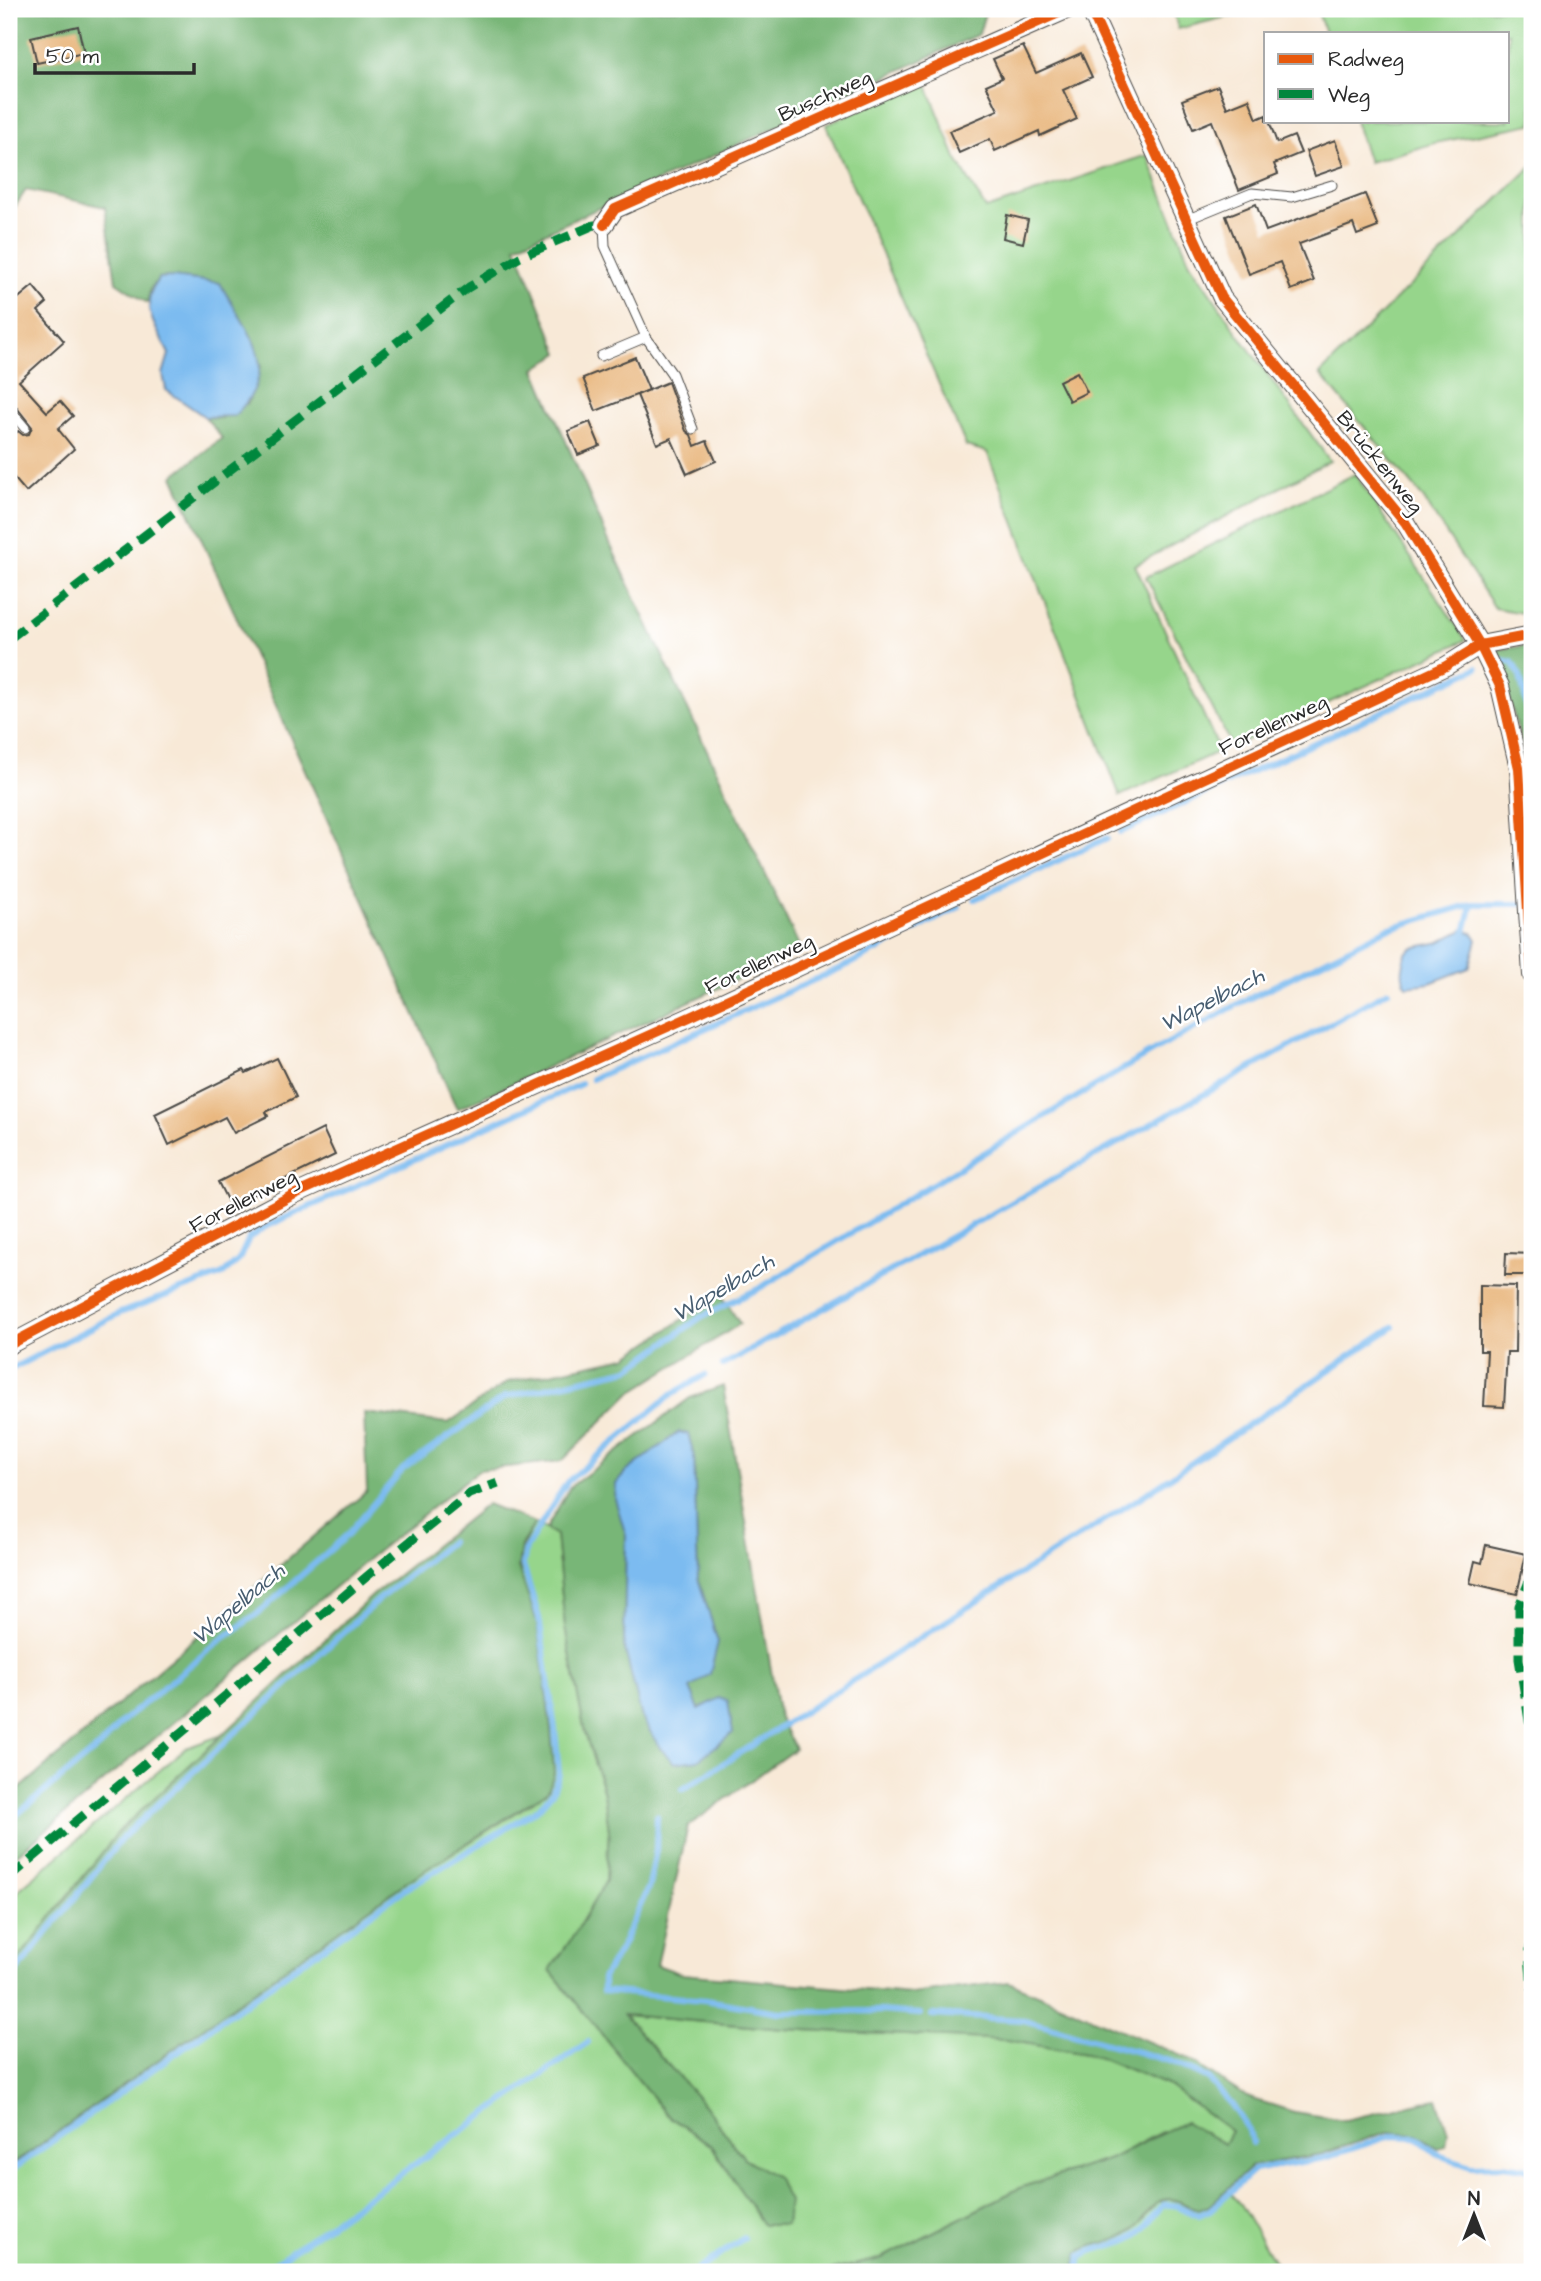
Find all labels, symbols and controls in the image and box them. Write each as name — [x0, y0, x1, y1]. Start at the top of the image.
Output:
scale bar — [35, 32, 194, 76]
legend — [1264, 32, 1510, 122]
text: 50 m — [46, 42, 100, 71]
text: Radweg — [1328, 45, 1404, 76]
street label: Buschweg — [774, 63, 877, 131]
text: Weg — [1328, 81, 1370, 112]
street label: Brückenweg — [1328, 405, 1431, 521]
street label: Forellenweg — [1214, 687, 1333, 765]
street label: Forellenweg — [700, 926, 819, 1004]
water label: Wapelbach — [1154, 959, 1271, 1040]
street label: Forellenweg — [184, 1161, 303, 1242]
water label: Wapelbach — [666, 1245, 781, 1330]
water label: Wapelbach — [185, 1554, 293, 1652]
north arrow — [1440, 2180, 1510, 2250]
text: N — [1468, 2186, 1480, 2213]

